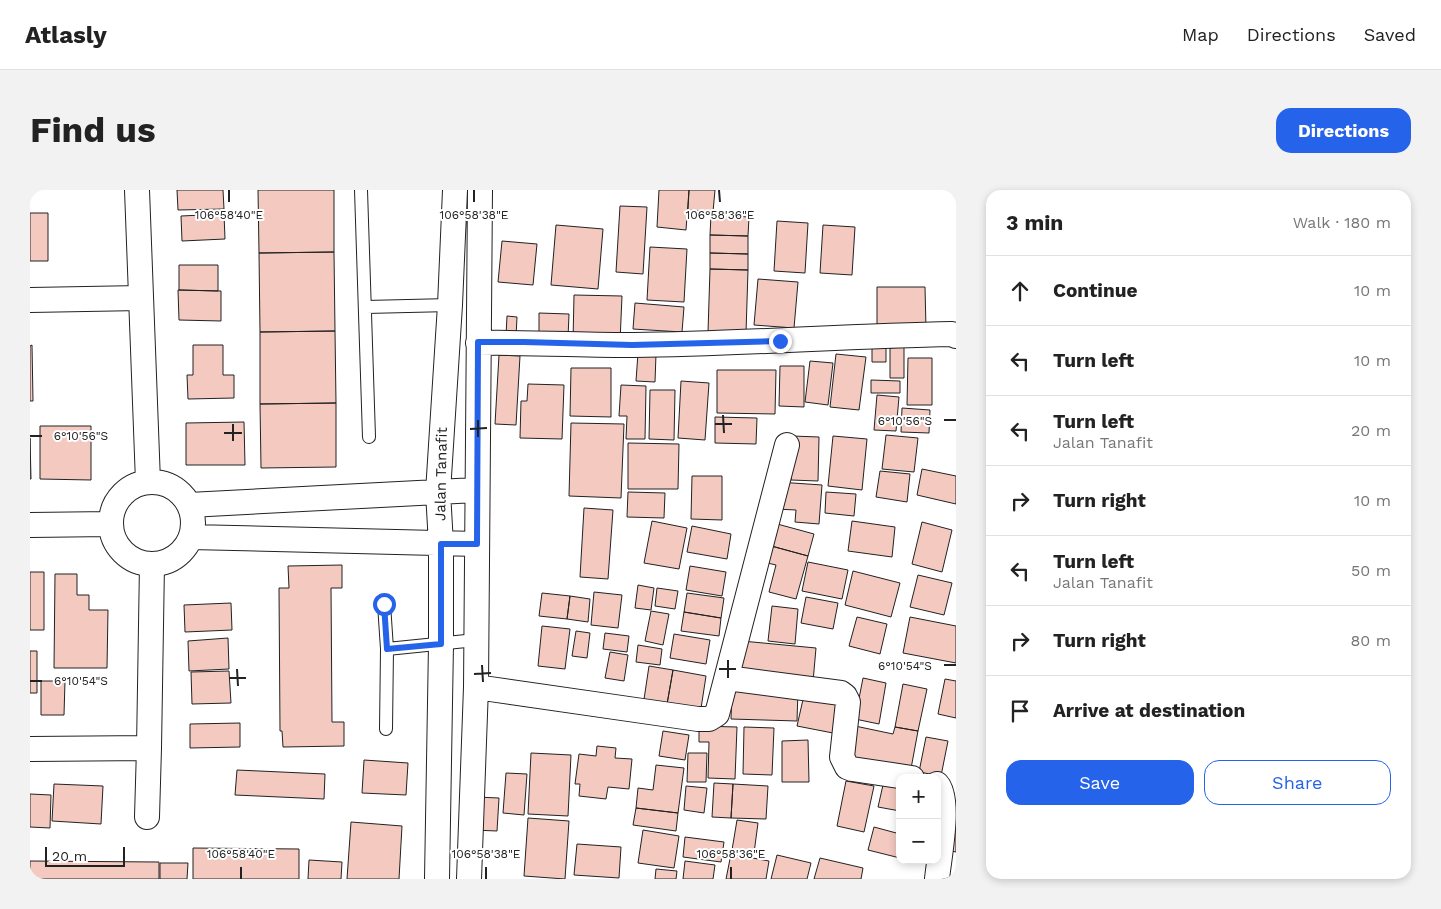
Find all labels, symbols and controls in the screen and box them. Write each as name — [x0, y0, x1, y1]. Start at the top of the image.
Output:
text: Atlasly — [25, 21, 107, 49]
text: Map — [1182, 24, 1219, 45]
text: Directions — [1247, 24, 1336, 45]
text: Saved — [1364, 24, 1416, 45]
button: Directions — [1276, 108, 1411, 153]
text: Find us — [30, 109, 156, 151]
text: 106°58'40"E — [195, 208, 264, 222]
text: 106°58'38"E — [439, 208, 509, 222]
text: 106°58'36"E — [686, 208, 755, 222]
text: 3 min — [1006, 210, 1063, 235]
text: Walk · 180 m — [1293, 213, 1391, 232]
icon: ahead — [1006, 277, 1034, 305]
text: Continue — [1053, 279, 1137, 302]
text: 10 m — [1354, 281, 1391, 300]
route end — [769, 330, 792, 353]
icon: left — [1006, 347, 1034, 375]
text: Turn left — [1053, 349, 1134, 372]
text: 10 m — [1354, 351, 1391, 370]
text: Turn left — [1053, 410, 1134, 433]
text: 6°10'56"S — [878, 414, 932, 428]
icon: left — [1006, 417, 1034, 445]
text: 20 m — [1351, 421, 1391, 440]
street label: Jalan Tanafit — [431, 426, 451, 521]
text: 6°10'56"S — [54, 429, 108, 443]
text: Jalan Tanafit — [1053, 433, 1153, 452]
icon: right — [1006, 487, 1034, 515]
text: Turn right — [1053, 489, 1146, 512]
text: 10 m — [1354, 491, 1391, 510]
text: Turn left — [1053, 550, 1134, 573]
icon: left — [1006, 557, 1034, 585]
text: 50 m — [1351, 561, 1391, 580]
text: Jalan Tanafit — [1053, 573, 1153, 592]
route start — [373, 593, 396, 616]
icon: right — [1006, 627, 1034, 655]
text: Turn right — [1053, 629, 1146, 652]
text: 80 m — [1350, 631, 1391, 650]
text: 6°10'54"S — [878, 659, 932, 673]
text: 6°10'54"S — [54, 674, 108, 688]
icon: arrive — [1006, 697, 1034, 725]
text: Arrive at destination — [1053, 699, 1245, 722]
button: Save — [1006, 760, 1194, 805]
button: Share — [1204, 760, 1391, 805]
map controls — [896, 774, 941, 864]
button: + — [896, 774, 941, 819]
button: − — [896, 819, 941, 864]
scale bar — [45, 844, 125, 867]
text: 106°58'40"E — [207, 847, 276, 861]
text: 106°58'38"E — [451, 847, 521, 861]
text: 106°58'36"E — [697, 847, 766, 861]
text: 20 m — [52, 848, 87, 864]

